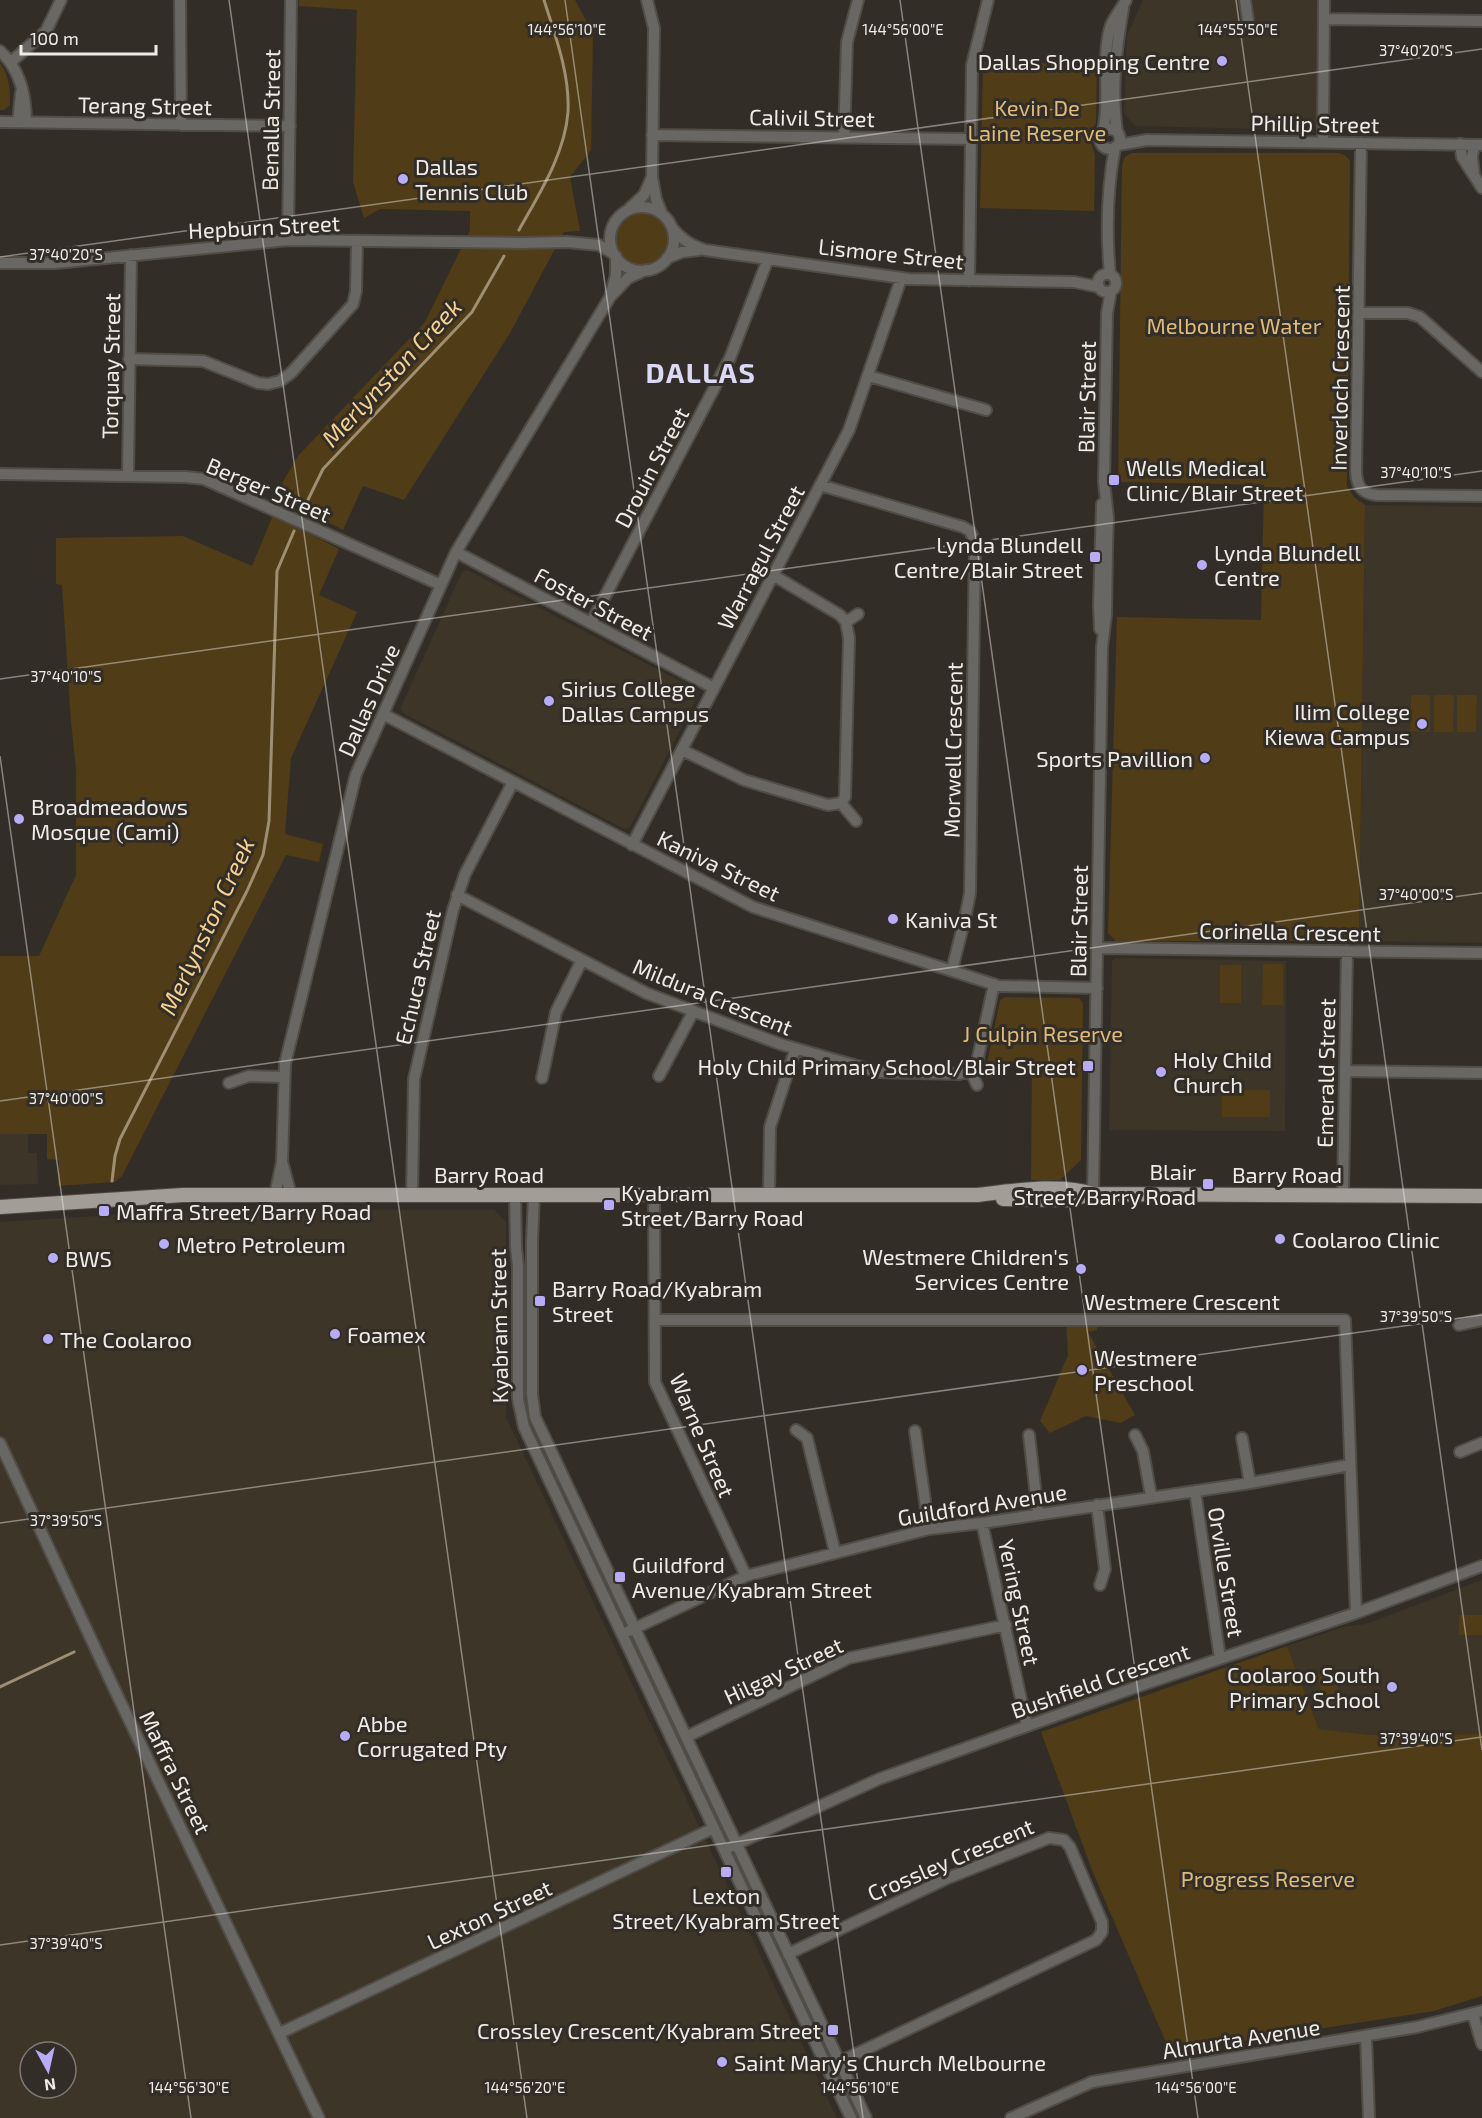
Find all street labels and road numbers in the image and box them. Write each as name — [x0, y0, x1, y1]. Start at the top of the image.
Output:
street label: Benalla Street — [256, 49, 284, 191]
street label: Terang Street — [78, 91, 212, 119]
street label: Calivil Street — [749, 103, 875, 131]
street label: Phillip Street — [1251, 109, 1379, 137]
street label: Hepburn Street — [187, 209, 341, 243]
street label: Lismore Street — [817, 232, 965, 274]
street label: Inverloch Crescent — [1324, 285, 1354, 471]
street label: Torquay Street — [96, 293, 124, 439]
street label: Blair Street — [1072, 341, 1100, 453]
street label: Drouin Street — [608, 402, 694, 532]
street label: Berger Street — [203, 451, 335, 527]
street label: Warragul Street — [711, 481, 809, 633]
street label: Foster Street — [531, 561, 657, 645]
street label: Dallas Drive — [332, 640, 404, 760]
street label: Morwell Crescent — [937, 662, 967, 838]
street label: Kaniva Street — [654, 824, 784, 906]
street label: Blair Street — [1064, 865, 1092, 977]
street label: Echuca Street — [389, 907, 445, 1047]
street label: Corinella Crescent — [1199, 916, 1381, 946]
street label: Mildura Crescent — [629, 952, 797, 1040]
street label: Emerald Street — [1311, 998, 1339, 1148]
street label: Barry Road — [434, 1161, 544, 1187]
street label: Barry Road — [1232, 1161, 1342, 1187]
street label: Kyabram Street — [484, 1248, 512, 1404]
street label: Westmere Crescent — [1084, 1288, 1280, 1314]
street label: Warne Street — [665, 1369, 741, 1501]
street label: Guildford Avenue — [896, 1478, 1068, 1530]
street label: Orville Street — [1204, 1505, 1250, 1639]
street label: Yering Street — [994, 1537, 1046, 1667]
street label: Hilgay Street — [719, 1631, 847, 1709]
street label: Bushfield Crescent — [1007, 1637, 1193, 1723]
street label: Maffra Street — [135, 1706, 217, 1838]
street label: Crossley Crescent — [863, 1812, 1037, 1906]
street label: Lexton Street — [423, 1874, 555, 1954]
street label: Almurta Avenue — [1160, 2013, 1322, 2063]

